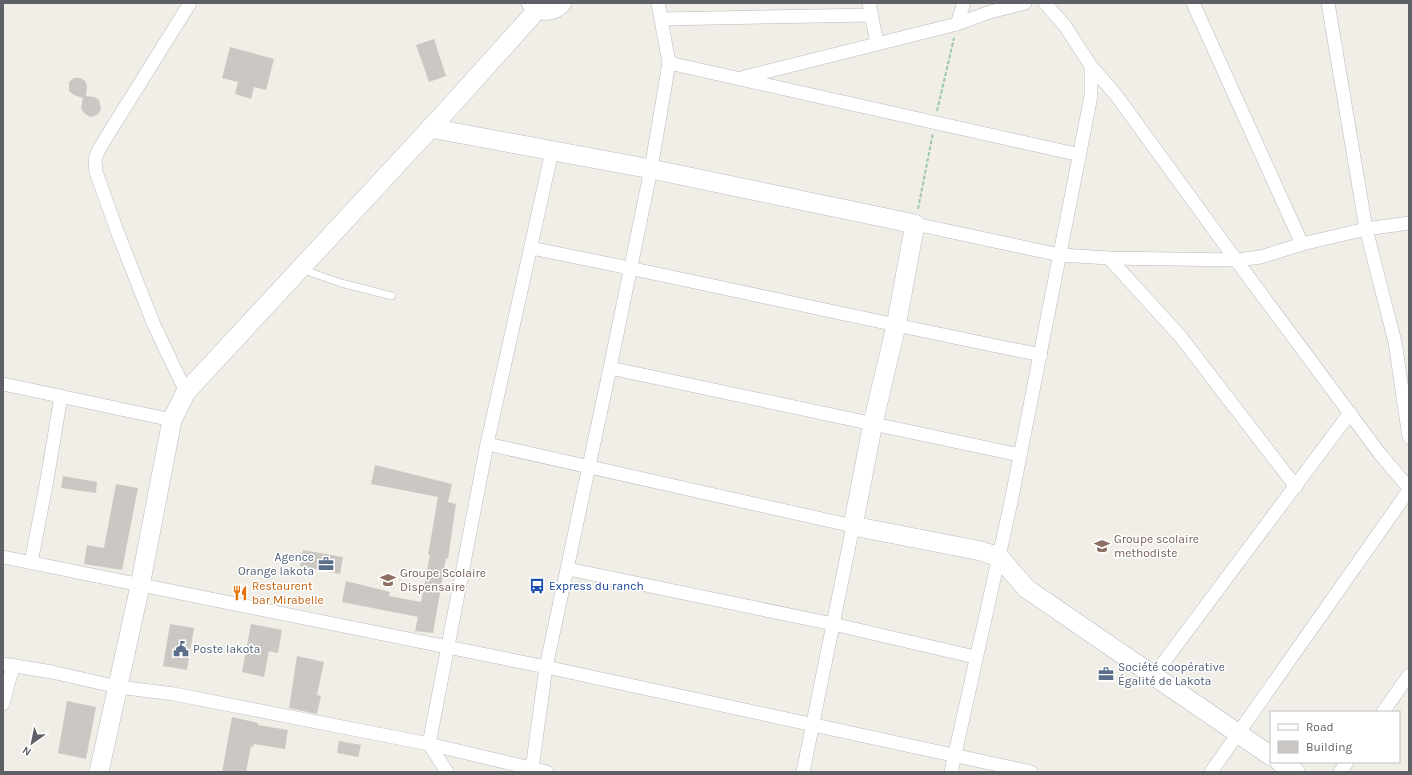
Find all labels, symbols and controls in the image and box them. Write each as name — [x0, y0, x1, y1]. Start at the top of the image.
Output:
place label: Groupe scolaire methodiste — [1114, 532, 1199, 560]
school or university icon: Groupe scolaire methodiste — [1093, 537, 1111, 555]
place label: Agence Orange lakota — [238, 550, 314, 578]
office icon: Agence Orange lakota — [317, 555, 335, 573]
place label: Groupe Scolaire Dispensaire — [400, 566, 486, 594]
school or university icon: Groupe Scolaire Dispensaire — [379, 571, 397, 589]
bus stop icon: Express du ranch — [528, 577, 546, 595]
place label: Restaurent bar Mirabelle — [252, 579, 324, 607]
place label: Express du ranch — [549, 579, 644, 593]
restaurant icon: Restaurent bar Mirabelle — [231, 584, 249, 602]
public building icon: Poste lakota — [172, 640, 190, 658]
place label: Poste lakota — [193, 642, 260, 656]
place label: Société coopérative Égalité de Lakota — [1118, 660, 1225, 688]
office icon: Société coopérative Égalité de Lakota — [1097, 665, 1115, 683]
legend — [1270, 711, 1400, 763]
text: Road — [1306, 720, 1334, 734]
north arrow — [12, 723, 52, 763]
text: Building — [1306, 740, 1353, 754]
text: N — [20, 743, 34, 759]

